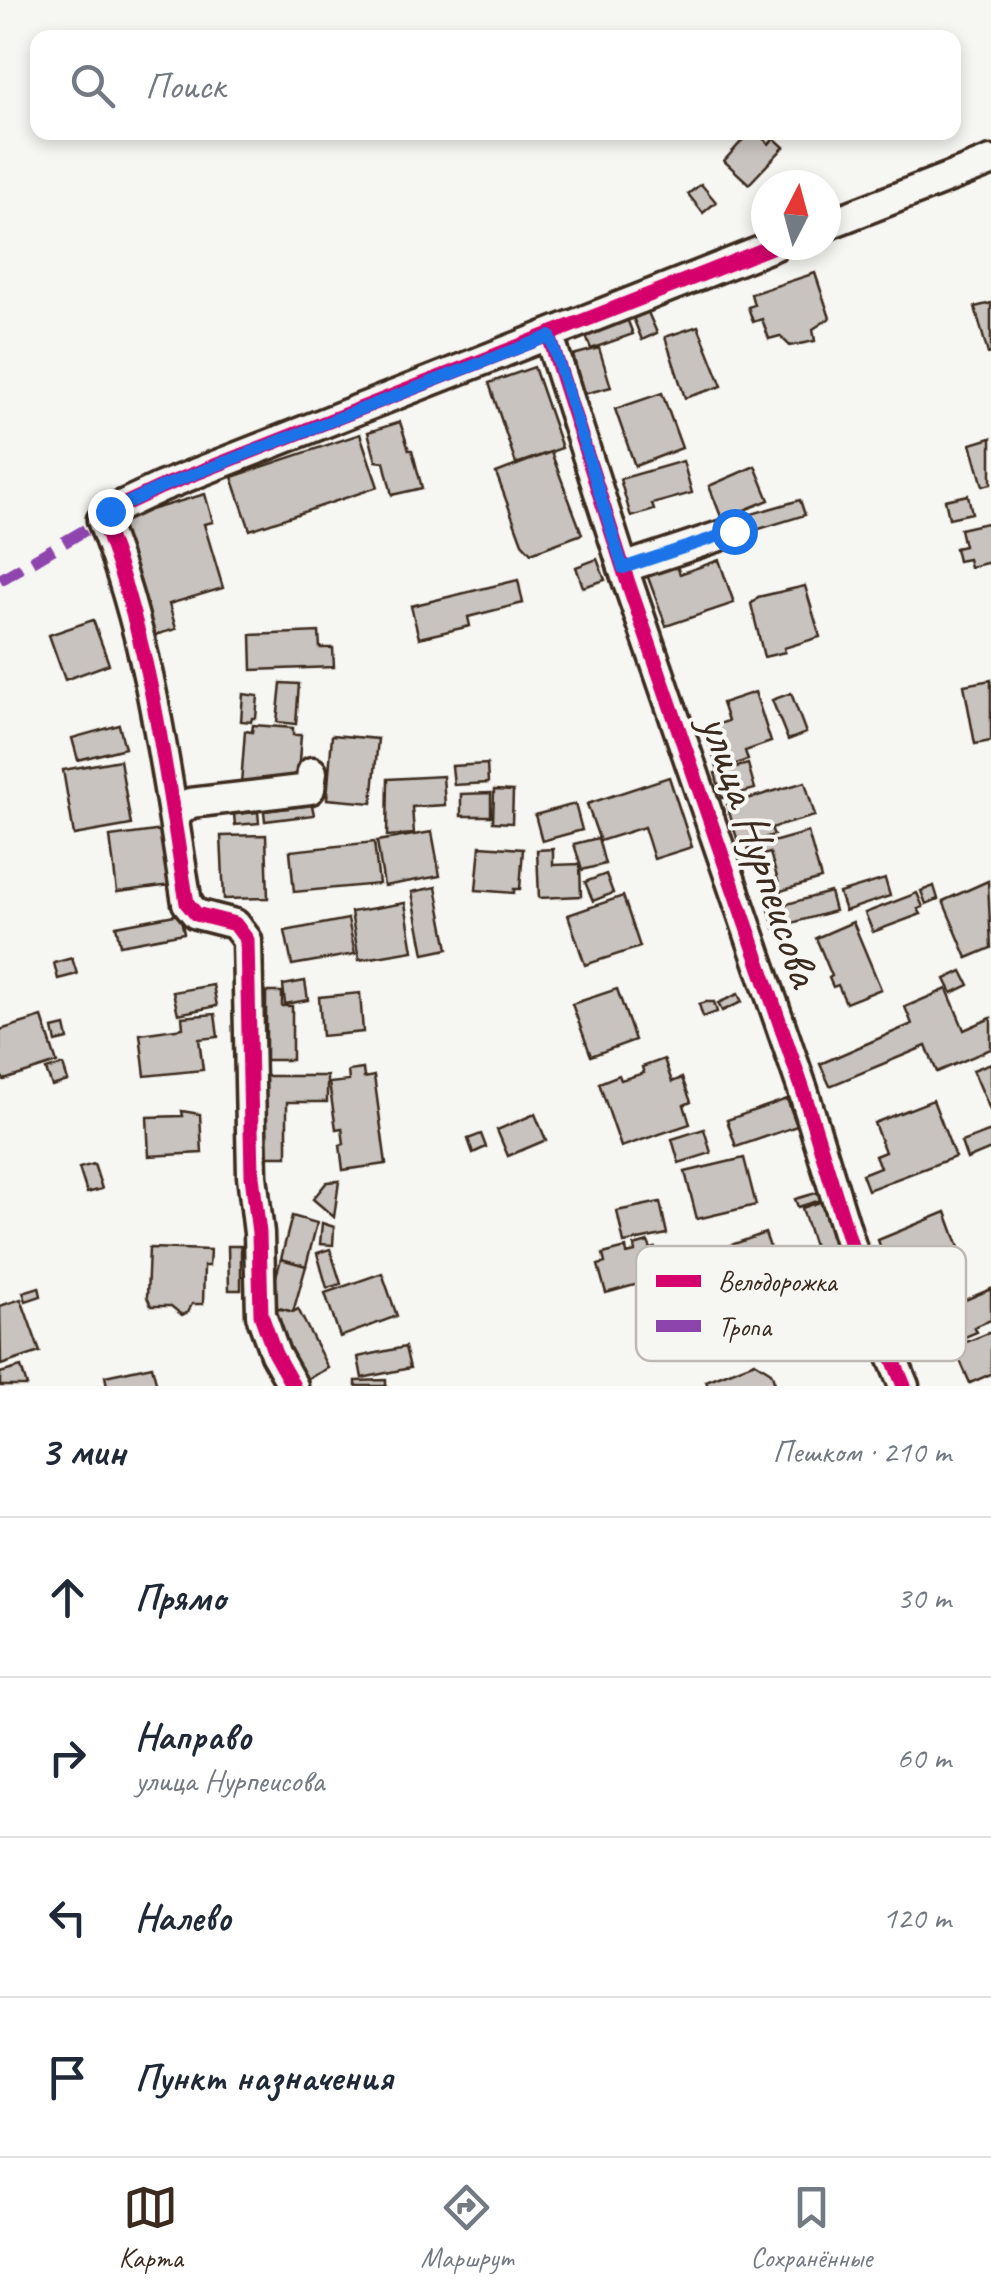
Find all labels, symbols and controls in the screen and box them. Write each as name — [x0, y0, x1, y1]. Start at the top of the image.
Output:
search box — [30, 30, 961, 140]
icon: search — [65, 58, 120, 113]
text: Поиск — [145, 62, 225, 109]
north arrow — [751, 170, 841, 260]
route end — [88, 489, 134, 535]
route start — [712, 509, 758, 555]
street label: улица Нурпеисова — [686, 703, 836, 996]
legend — [636, 1246, 966, 1361]
text: Велодорожка — [718, 1264, 838, 1299]
text: Тропа — [718, 1309, 773, 1344]
text: 3 мин — [40, 1425, 125, 1478]
text: Пешком · 210 m — [772, 1431, 951, 1472]
icon: ahead — [40, 1570, 95, 1625]
text: Прямо — [135, 1574, 225, 1621]
text: 30 m — [897, 1577, 951, 1618]
text: Направо — [135, 1713, 251, 1760]
icon: right — [40, 1730, 95, 1785]
text: 60 m — [897, 1737, 951, 1778]
text: улица Нурпеисова — [135, 1760, 324, 1801]
icon: left — [40, 1890, 95, 1945]
text: Налево — [135, 1894, 231, 1941]
text: 120 m — [882, 1897, 951, 1938]
icon: arrive — [40, 2050, 95, 2105]
text: Пункт назначения — [135, 2054, 392, 2101]
tab: Карта — [119, 2180, 183, 2275]
tab: Маршрут — [421, 2180, 513, 2275]
tab: Сохранённые — [751, 2180, 872, 2275]

